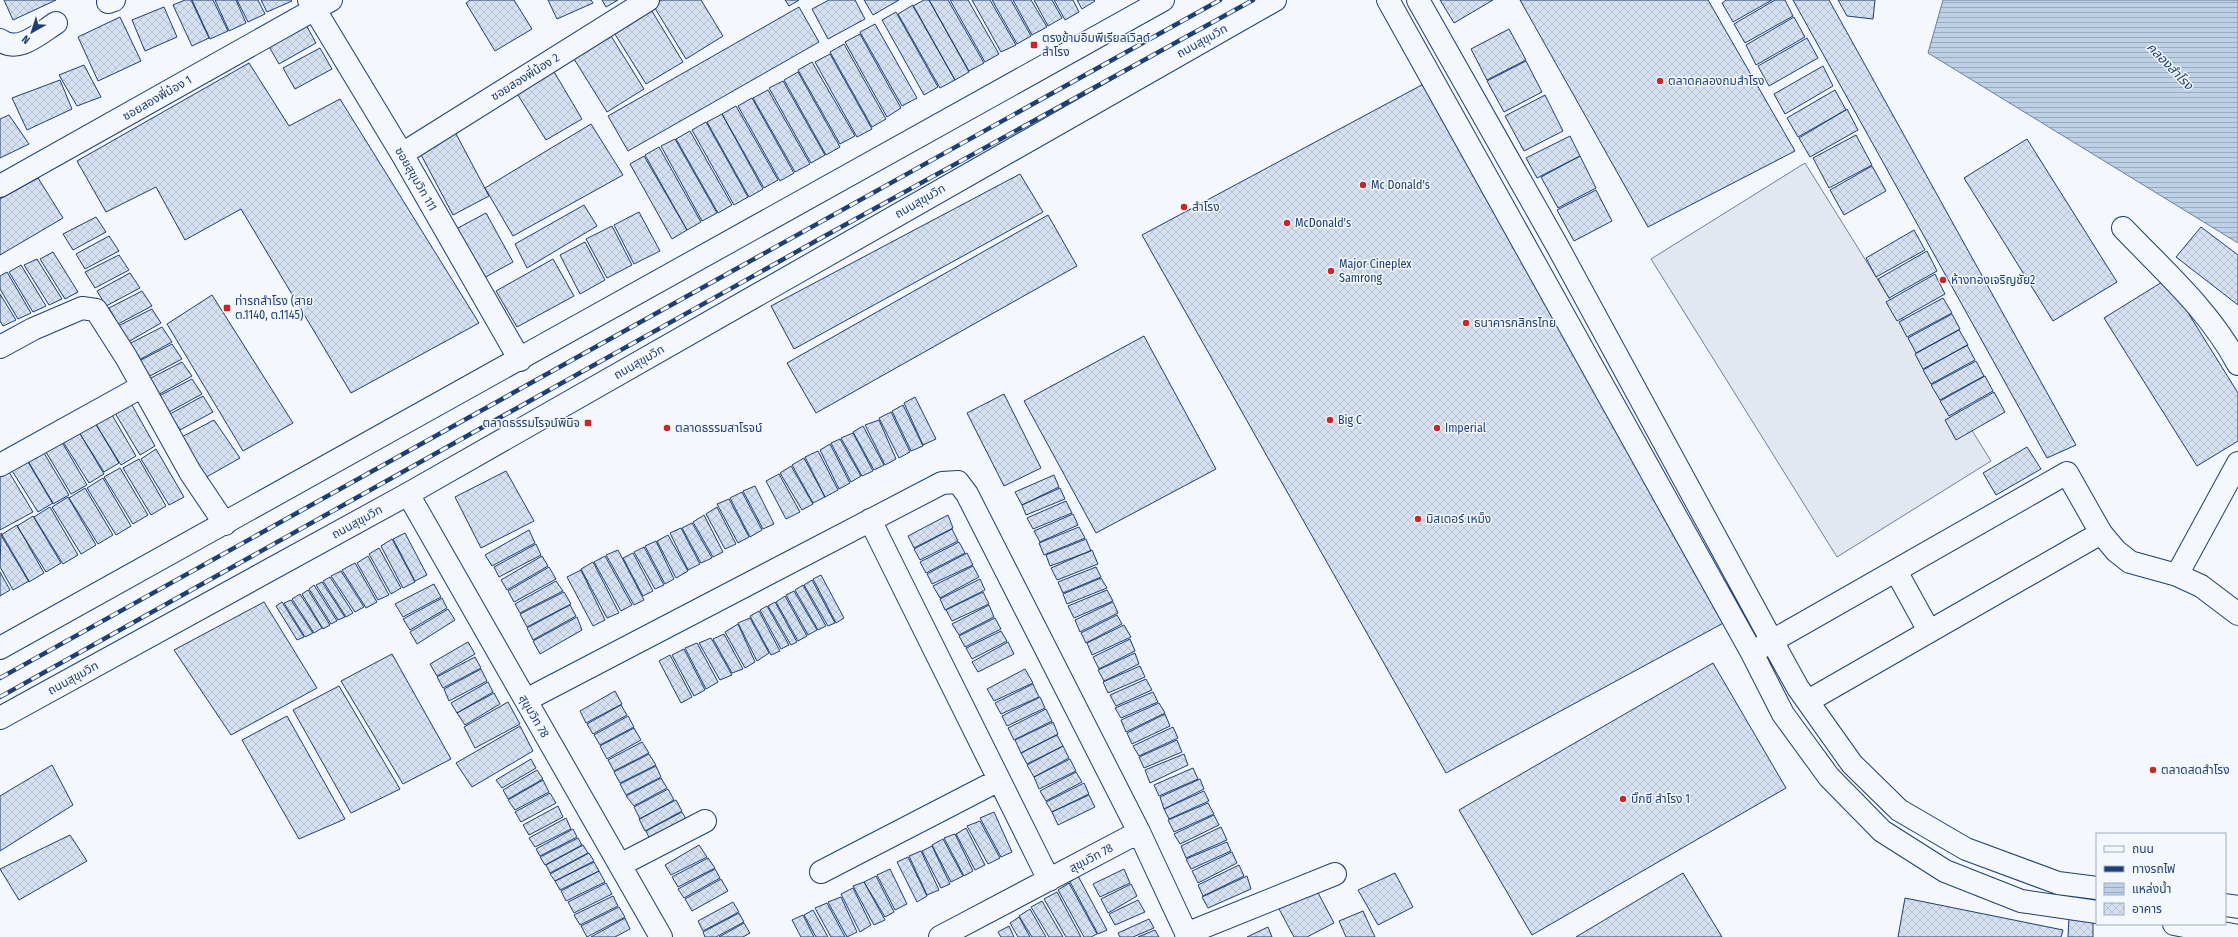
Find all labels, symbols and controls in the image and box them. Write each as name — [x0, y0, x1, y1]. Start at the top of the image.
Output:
north arrow — [12, 12, 52, 52]
street label: ถนนสุขุมวิท — [1174, 21, 1230, 61]
place label: ตรงข้ามอิมพีเรียลเวิลด์ สําโรง — [1042, 31, 1150, 59]
text: N — [19, 32, 33, 47]
water label: คลองสำโรง — [2144, 39, 2197, 93]
marker: ตรงข้ามอิมพีเรียลเวิลด์ สําโรง — [1029, 40, 1039, 50]
street label: ซอยสองพี่น้อง 2 — [487, 49, 562, 104]
street label: ซอยสองพี่น้อง 1 — [119, 71, 194, 123]
place label: ตลาดคลองถมสำโรง — [1668, 74, 1765, 88]
marker: ตลาดคลองถมสำโรง — [1655, 76, 1665, 86]
street label: ซอยสุขุมวิท 111 — [392, 145, 440, 213]
place label: Mc Donald's — [1371, 178, 1430, 192]
marker: Mc Donald's — [1358, 180, 1368, 190]
street label: ถนนสุขุมวิท — [892, 181, 948, 221]
place label: สำโรง — [1192, 200, 1220, 214]
marker: สำโรง — [1179, 202, 1189, 212]
place label: McDonald's — [1295, 216, 1351, 230]
marker: McDonald's — [1282, 218, 1292, 228]
place label: Major Cineplex Samrong — [1339, 257, 1412, 285]
marker: Major Cineplex Samrong — [1326, 266, 1336, 276]
place label: ห้างทองเจริญชัย2 — [1951, 273, 2035, 287]
marker: ห้างทองเจริญชัย2 — [1938, 275, 1948, 285]
place label: ท่ารถสำโรง (สาย ต.1140, ต.1145) — [235, 294, 313, 322]
marker: ท่ารถสำโรง (สาย ต.1140, ต.1145) — [222, 303, 232, 313]
place label: ธนาคารกสิกรไทย — [1474, 316, 1556, 330]
marker: ธนาคารกสิกรไทย — [1461, 318, 1471, 328]
street label: ถนนสุขุมวิท — [611, 342, 667, 382]
place label: Big C — [1338, 413, 1362, 427]
marker: Big C — [1325, 415, 1335, 425]
place label: ตลาดธรรมโรจน์พินิจ — [482, 416, 580, 430]
marker: ตลาดธรรมโรจน์พินิจ — [583, 418, 593, 428]
place label: ตลาดธรรมสาโรจน์ — [675, 421, 762, 435]
place label: Imperial — [1445, 421, 1486, 435]
marker: ตลาดธรรมสาโรจน์ — [662, 423, 672, 433]
marker: Imperial — [1432, 423, 1442, 433]
street label: ถนนสุขุมวิท — [329, 502, 385, 542]
place label: มิสเตอร์ เหม็ง — [1426, 512, 1491, 526]
marker: มิสเตอร์ เหม็ง — [1413, 514, 1423, 524]
street label: ถนนสุขุมวิท — [45, 658, 101, 698]
street label: สุขุมวิท 78 — [516, 692, 552, 740]
place label: ตลาดสดสำโรง — [2161, 763, 2230, 777]
marker: ตลาดสดสำโรง — [2148, 765, 2158, 775]
place label: บิ๊กซี สำโรง 1 — [1631, 791, 1690, 806]
marker: บิ๊กซี สำโรง 1 — [1618, 794, 1628, 804]
legend — [2096, 833, 2226, 925]
street label: สุขุมวิท 78 — [1067, 841, 1115, 875]
text: ถนน — [2132, 842, 2154, 856]
text: ทางรถไฟ — [2132, 862, 2175, 876]
text: แหล่งน้ำ — [2132, 880, 2171, 896]
text: อาคาร — [2132, 902, 2162, 916]

